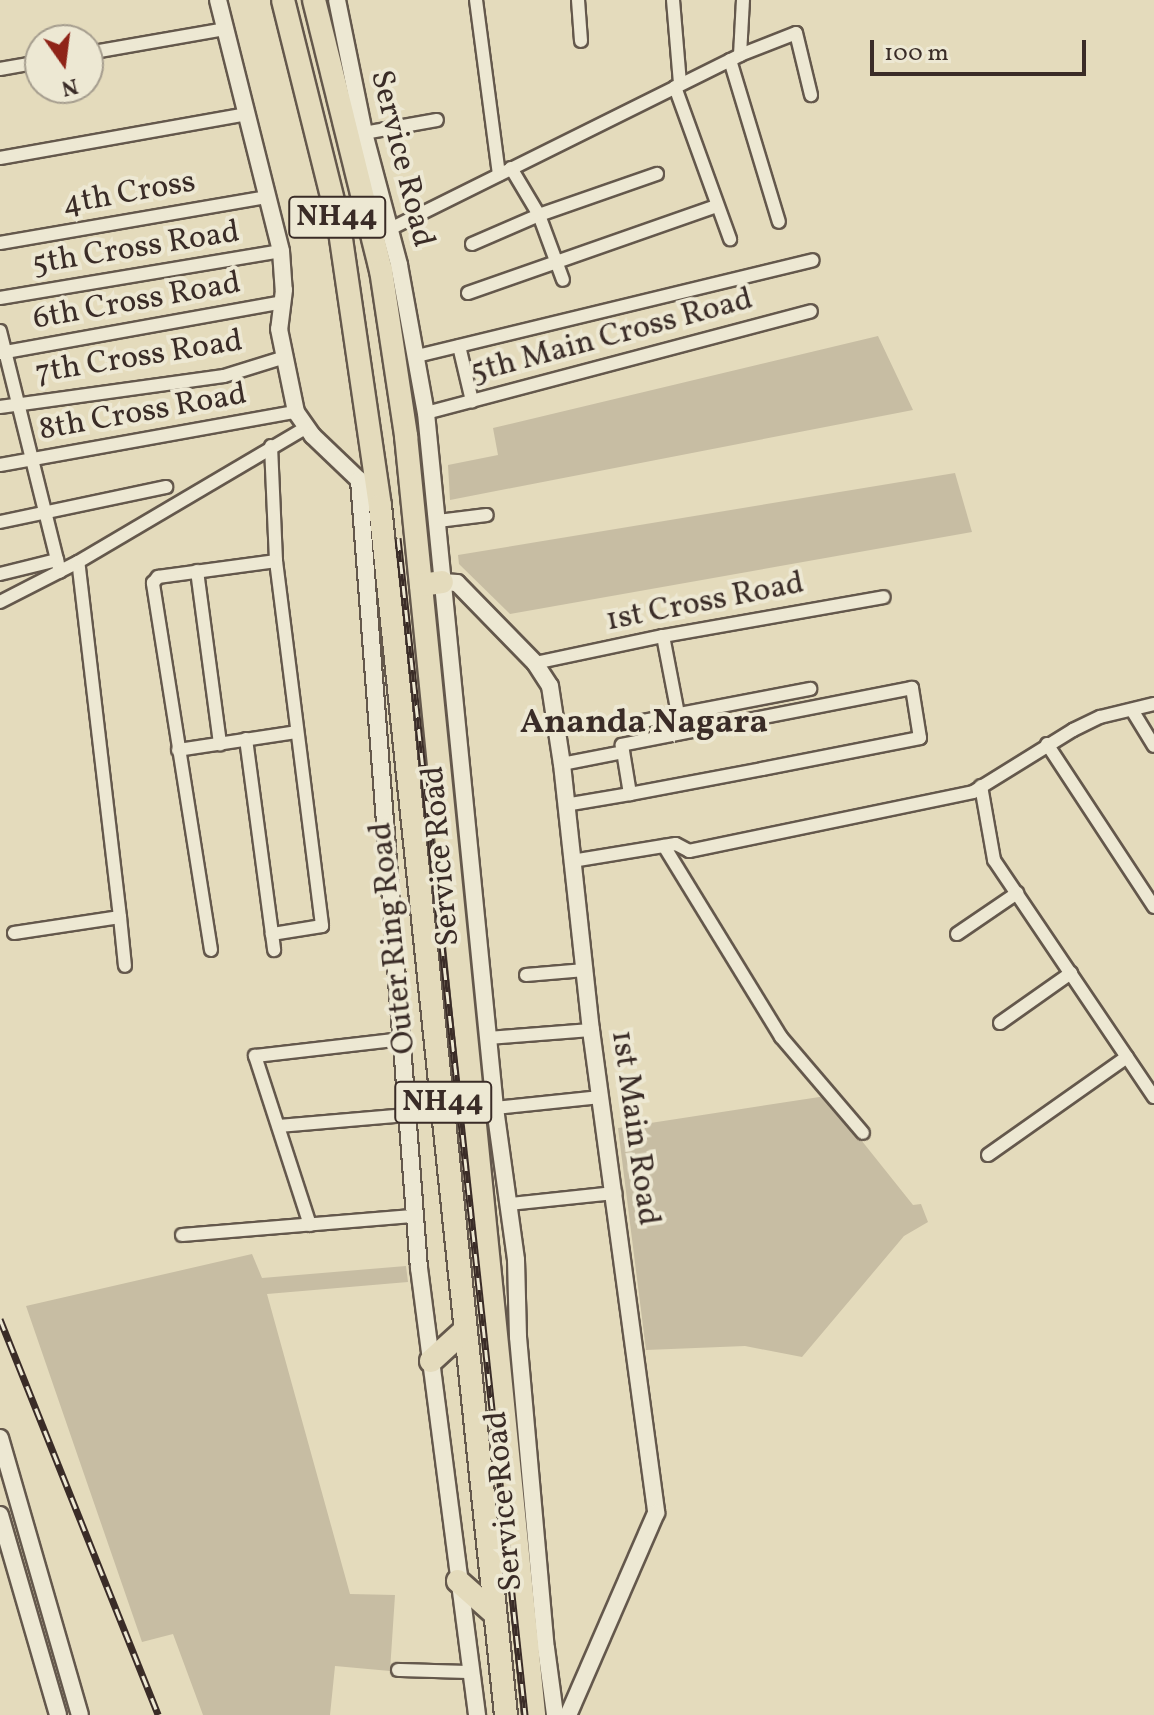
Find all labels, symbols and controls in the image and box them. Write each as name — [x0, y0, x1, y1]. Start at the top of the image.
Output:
north arrow — [24, 24, 104, 104]
scale bar — [874, 24, 1090, 74]
text: 100 m — [884, 37, 949, 71]
street label: Service Road — [360, 67, 442, 251]
text: N — [58, 69, 81, 103]
street label: 4th Cross — [59, 163, 199, 225]
road number: NH44 — [287, 191, 387, 243]
street label: 5th Cross Road — [30, 214, 242, 284]
street label: 6th Cross Road — [30, 265, 244, 339]
street label: 5th Main Cross Road — [467, 281, 757, 393]
street label: 7th Cross Road — [32, 323, 246, 393]
street label: 8th Cross Road — [36, 376, 250, 450]
street label: 1st Cross Road — [603, 565, 807, 641]
district label: Ananda Nagara — [520, 704, 768, 744]
street label: Service Road — [415, 764, 469, 948]
street label: Outer Ring Road — [363, 820, 425, 1056]
street label: 1st Main Road — [601, 1028, 667, 1228]
road number: NH44 — [393, 1076, 493, 1128]
street label: Service Road — [478, 1409, 532, 1593]

